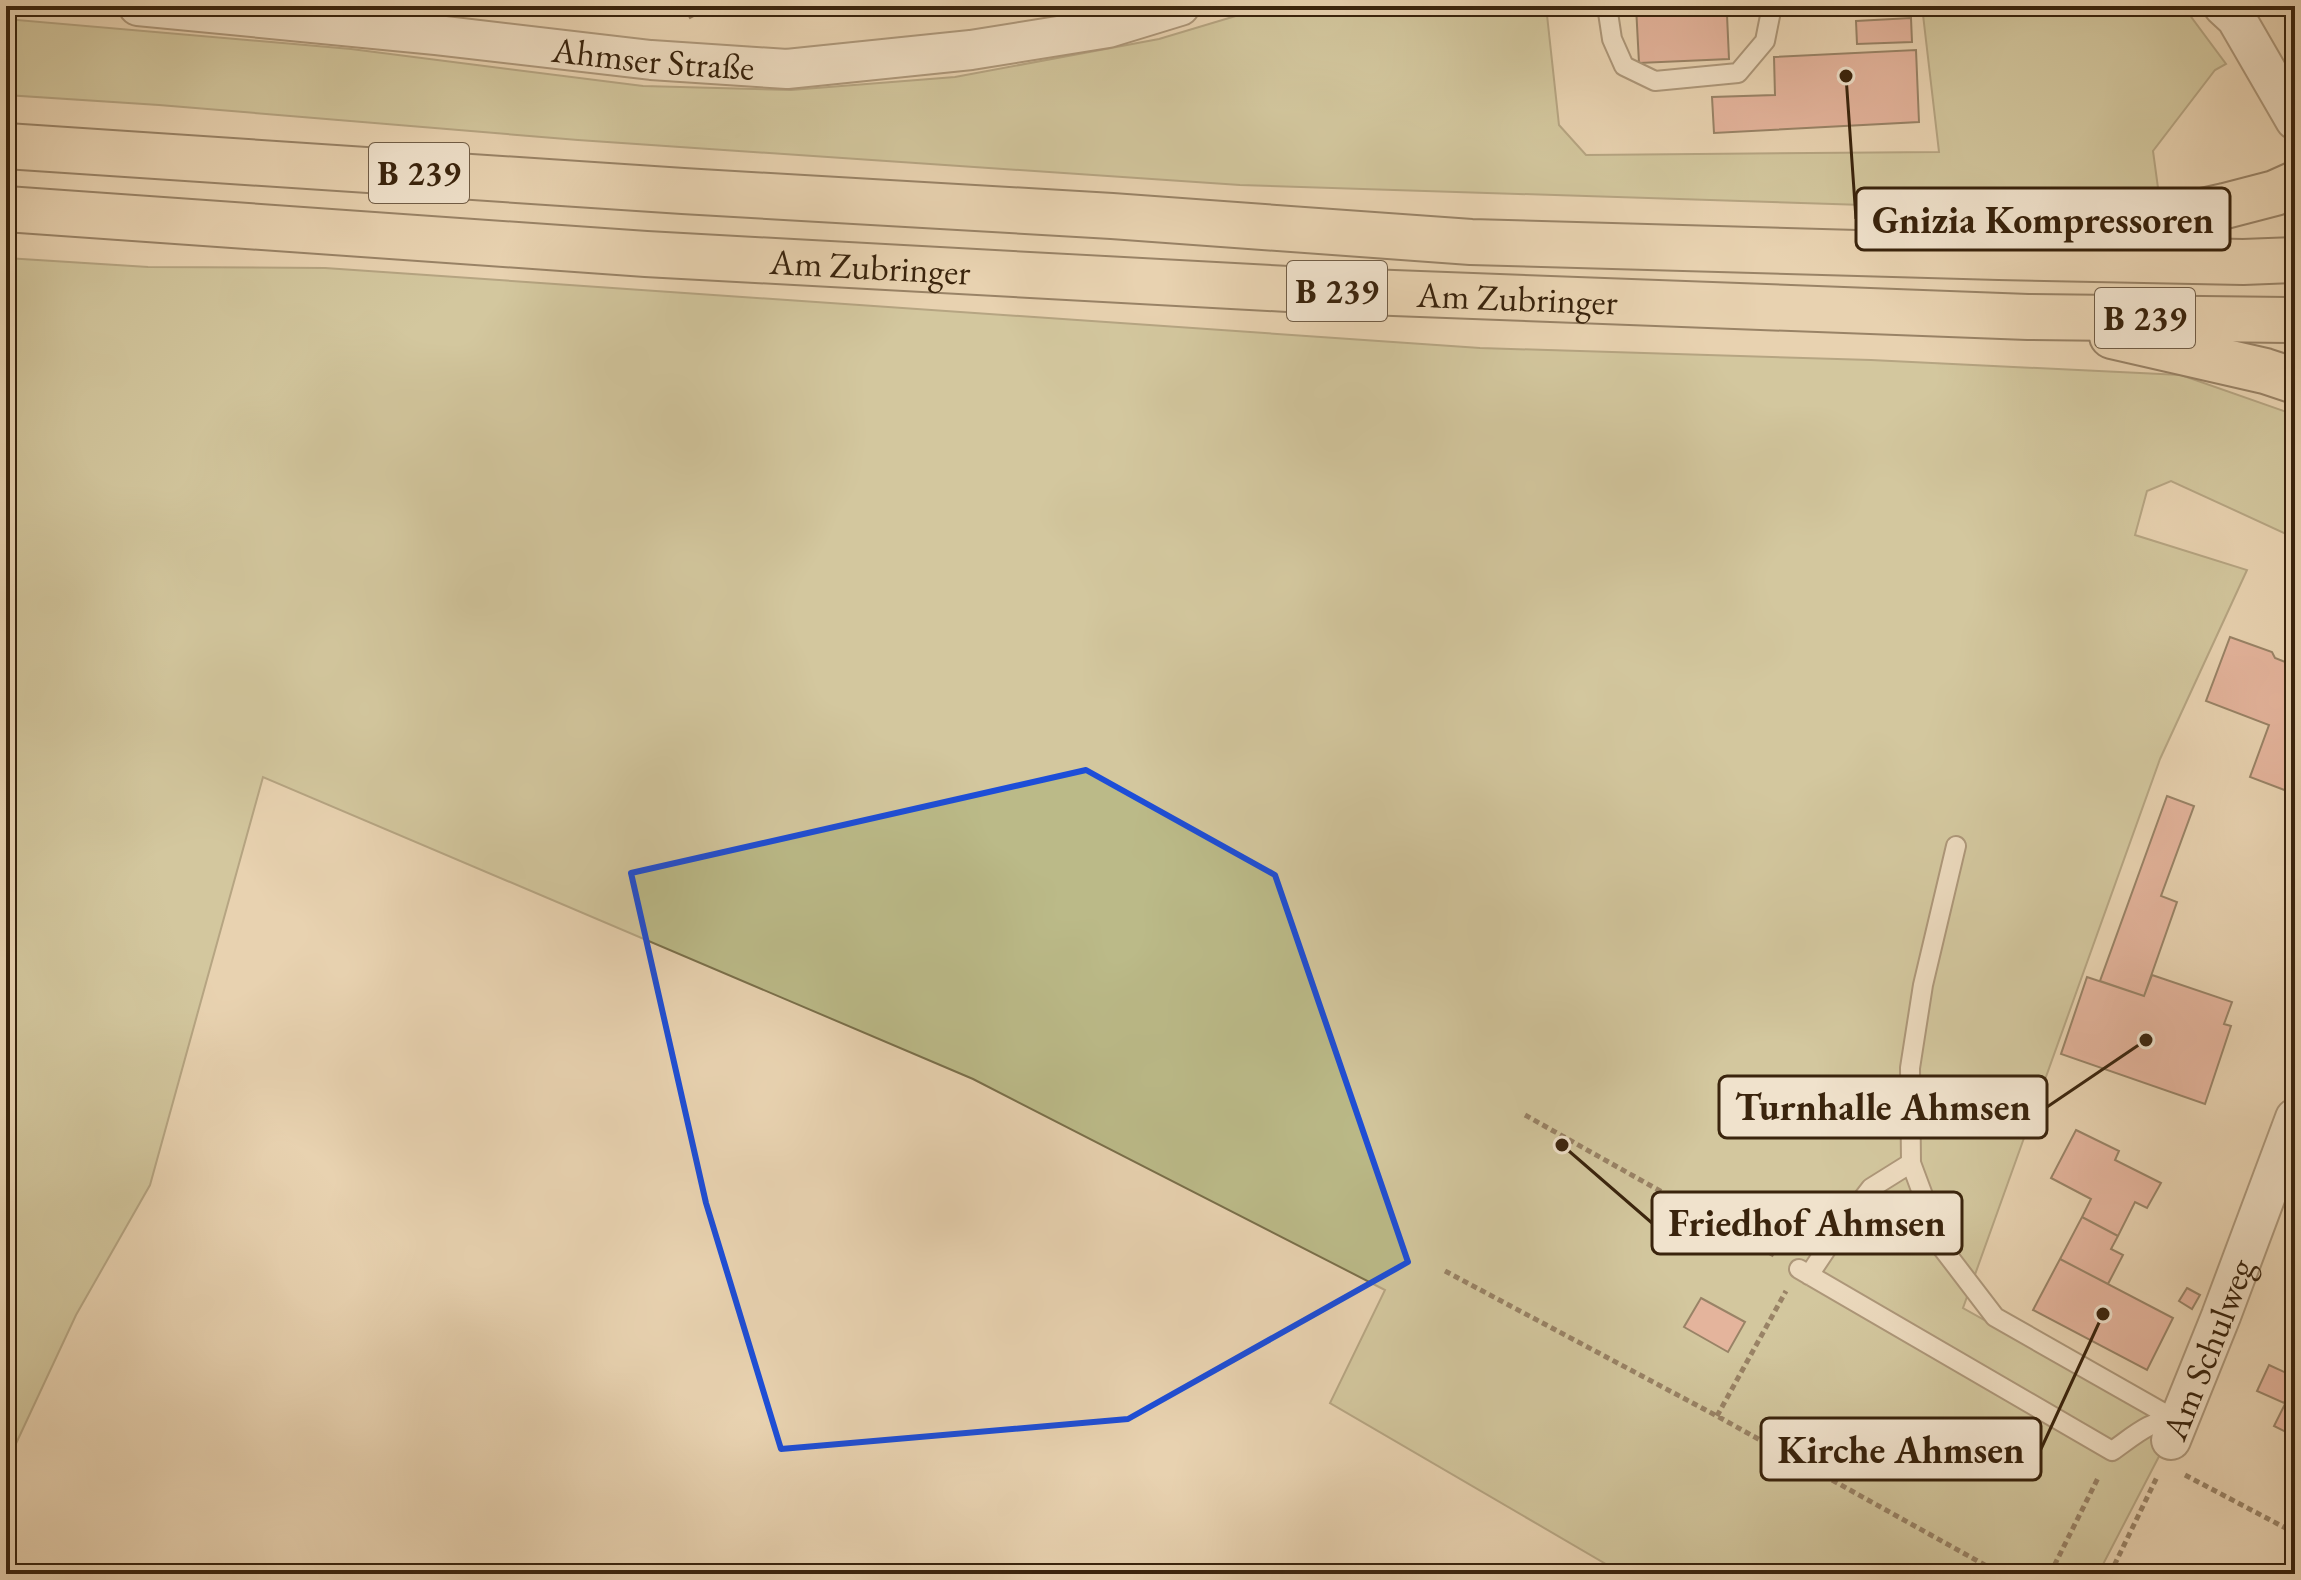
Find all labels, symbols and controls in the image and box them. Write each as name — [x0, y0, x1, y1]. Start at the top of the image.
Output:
street label: Ahmser Straße — [549, 26, 756, 91]
road number: B 239 — [369, 143, 469, 203]
callout: Gnizia Kompressoren — [1856, 188, 2230, 250]
text: Gnizia Kompressoren — [1872, 195, 2214, 244]
street label: Am Zubringer — [767, 238, 972, 296]
road number: B 239 — [1287, 261, 1387, 321]
street label: Am Zubringer — [1415, 271, 1619, 325]
road number: B 239 — [2095, 288, 2195, 348]
callout: Turnhalle Ahmsen — [1719, 1076, 2047, 1138]
text: Turnhalle Ahmsen — [1735, 1082, 2031, 1131]
callout: Friedhof Ahmsen — [1652, 1192, 1962, 1254]
text: Friedhof Ahmsen — [1668, 1198, 1946, 1247]
street label: Am Schulweg — [2150, 1252, 2265, 1448]
callout: Kirche Ahmsen — [1761, 1418, 2041, 1480]
text: Kirche Ahmsen — [1777, 1425, 2025, 1474]

